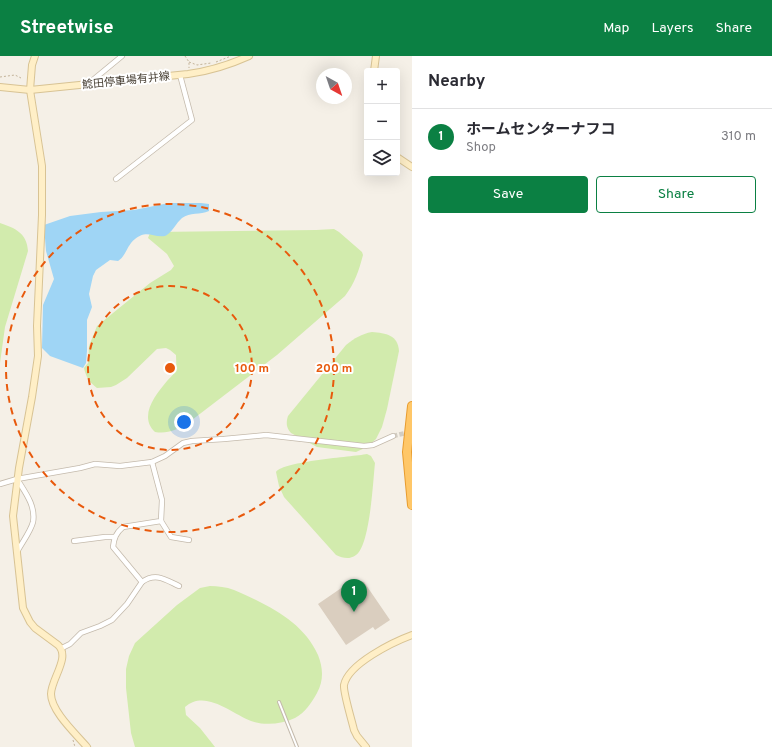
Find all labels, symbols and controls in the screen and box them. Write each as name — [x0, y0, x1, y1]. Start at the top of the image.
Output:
text: Streetwise — [20, 16, 113, 40]
text: Map — [603, 20, 629, 37]
text: Layers — [651, 20, 693, 37]
text: Share — [715, 20, 752, 37]
north arrow — [316, 68, 352, 104]
map controls — [364, 68, 400, 176]
button: + — [364, 68, 400, 104]
street label: 鯰田停車場有井線 — [82, 69, 170, 93]
text: Nearby — [428, 71, 485, 93]
button: − — [364, 104, 400, 140]
text: ホームセンターナフコ — [466, 121, 616, 140]
text: 1 — [438, 129, 444, 145]
text: 310 m — [721, 129, 756, 145]
button: layers — [364, 140, 400, 176]
text: Shop — [466, 140, 496, 156]
button: Save — [428, 176, 588, 213]
button: Share — [596, 176, 756, 213]
centre of rings — [163, 361, 177, 375]
text: 100 m — [235, 361, 269, 377]
text: 200 m — [316, 361, 352, 377]
your location — [174, 412, 194, 432]
pin: 1 — [341, 579, 367, 612]

